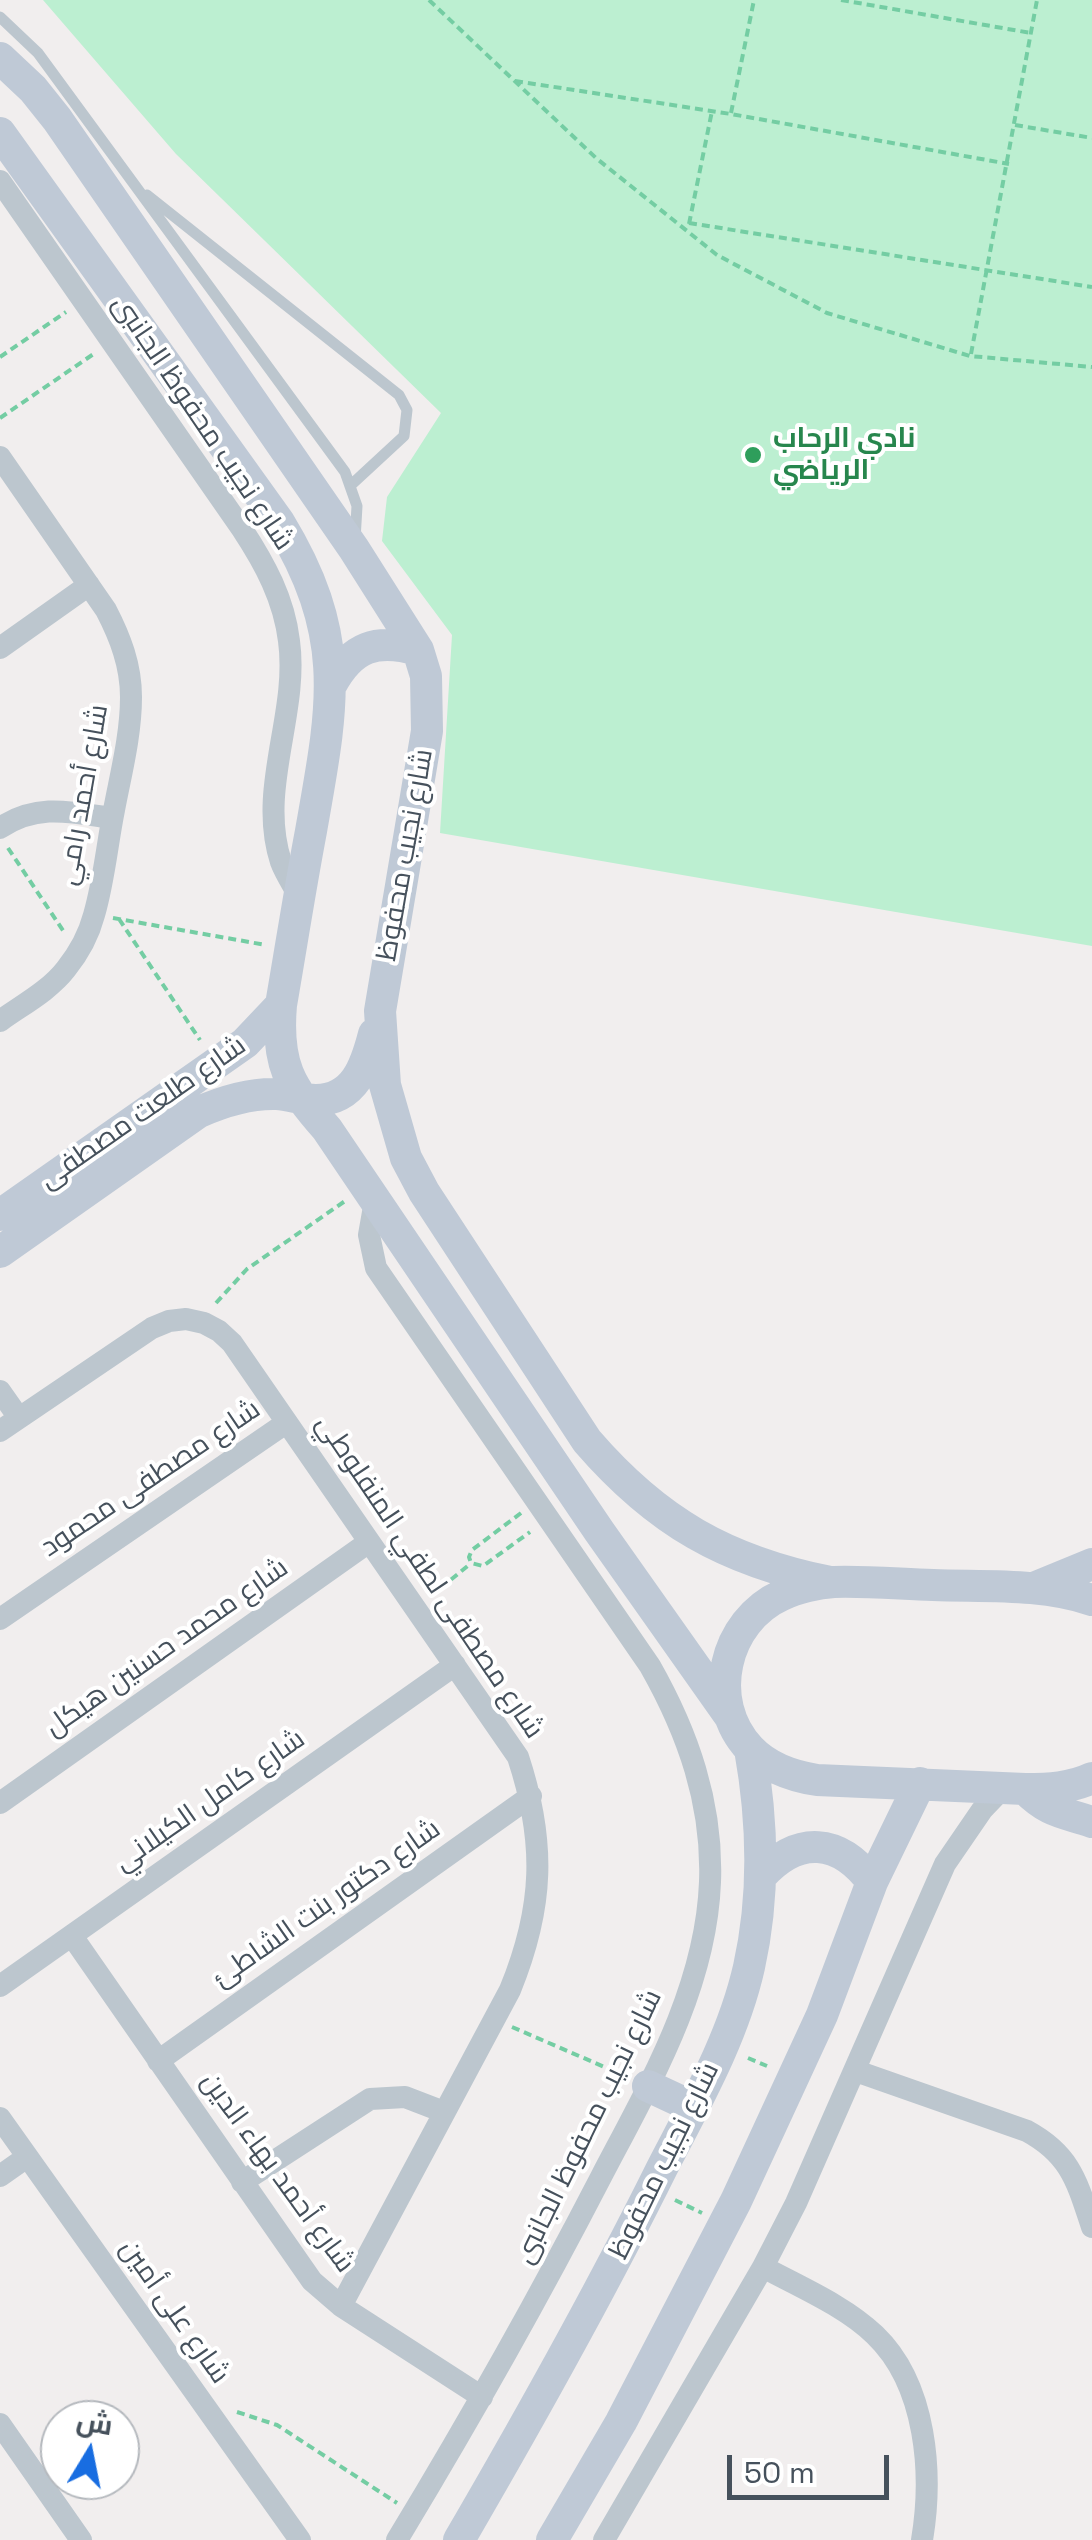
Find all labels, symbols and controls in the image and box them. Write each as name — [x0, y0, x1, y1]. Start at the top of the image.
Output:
street label: شارع نجيب محفوظ الجانبى — [104, 289, 300, 557]
place label: نادي الرحاب الرياضي — [773, 422, 916, 488]
marker: نادي الرحاب الرياضي — [742, 444, 764, 466]
street label: شارع أحمد رامي — [52, 702, 116, 888]
street label: شارع نجيب محفوظ — [371, 746, 441, 964]
street label: شارع طلعت مصطفى — [33, 1029, 253, 1197]
street label: شارع مصطفى محمود — [35, 1393, 267, 1565]
street label: شارع مصطفى لطفي المنفلوطي — [308, 1409, 550, 1745]
street label: شارع محمد حسنين هيكل — [39, 1551, 295, 1745]
street label: شارع كامل الكيلاني — [108, 1723, 312, 1879]
street label: شارع دكتور بنت الشاطئ — [207, 1813, 447, 1995]
street label: شارع نجيب محفوظ الجانبى — [508, 1985, 670, 2269]
street label: شارع نجيب محفوظ — [603, 2057, 727, 2265]
street label: شارع أحمد بهاء الدين — [193, 2066, 361, 2280]
street label: شارع على أمين — [112, 2234, 236, 2390]
north arrow — [40, 2400, 140, 2500]
text: ش — [74, 2402, 116, 2443]
scale bar — [732, 2435, 894, 2497]
text: 50 m — [744, 2453, 815, 2492]

